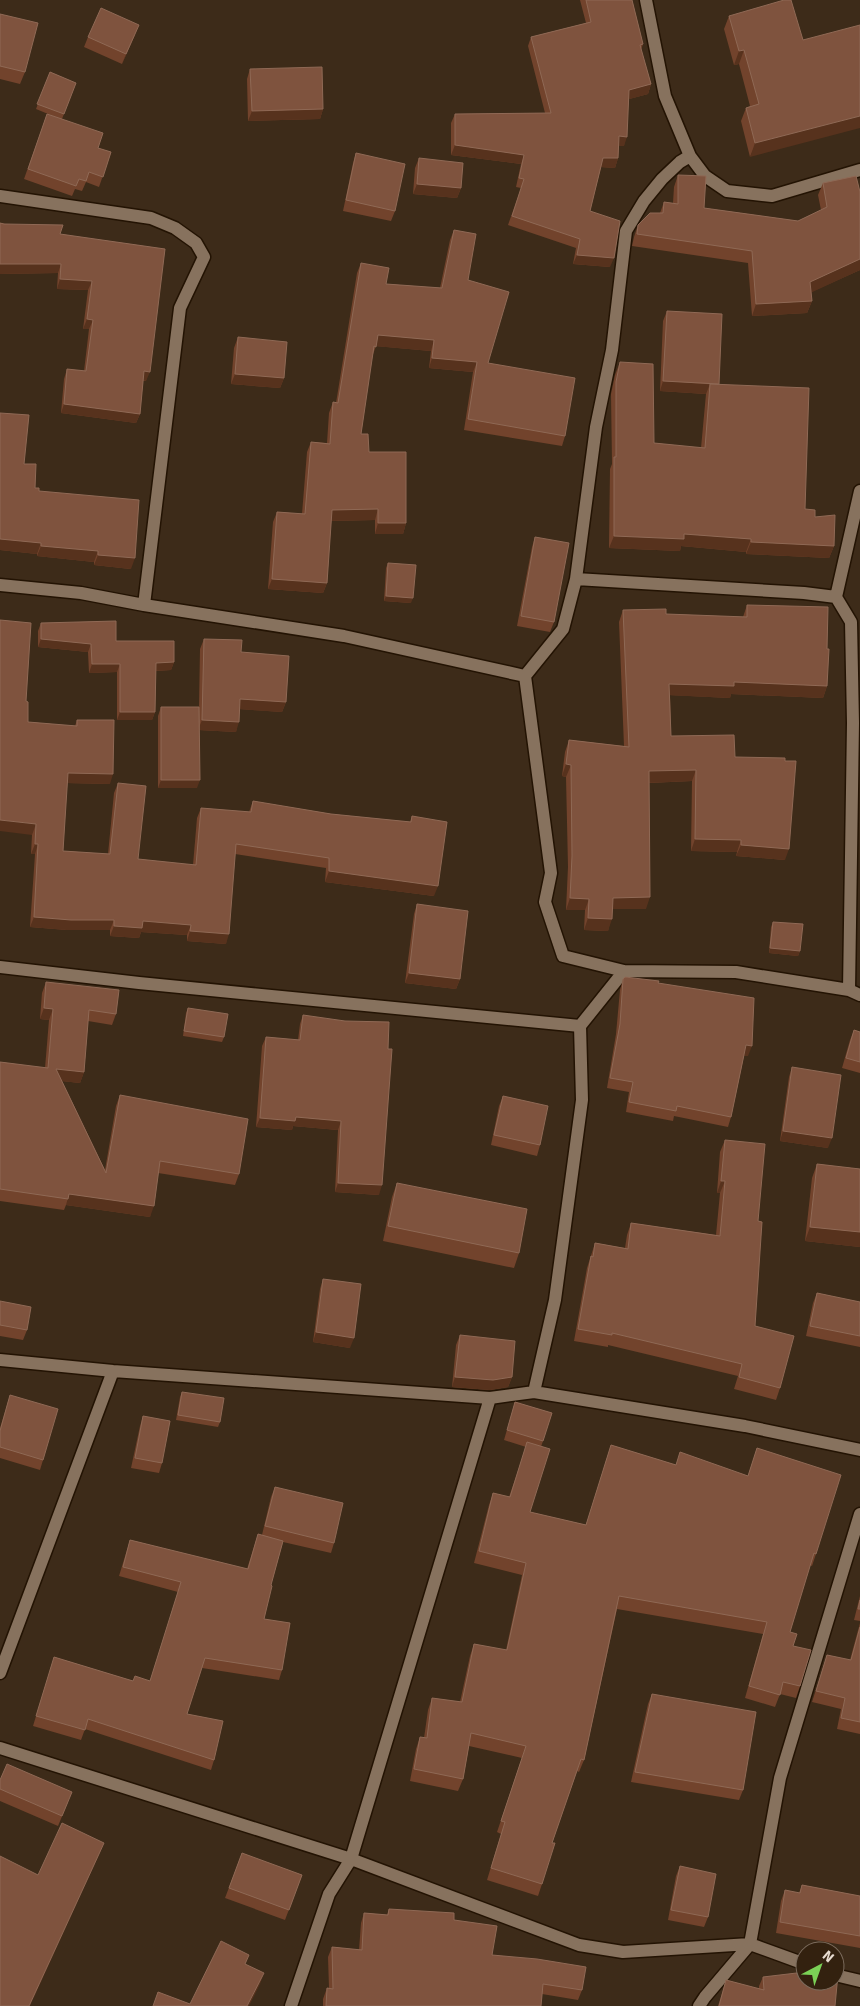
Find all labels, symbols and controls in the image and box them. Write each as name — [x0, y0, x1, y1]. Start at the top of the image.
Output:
north arrow — [795, 1941, 845, 1991]
text: N — [819, 1947, 837, 1966]

